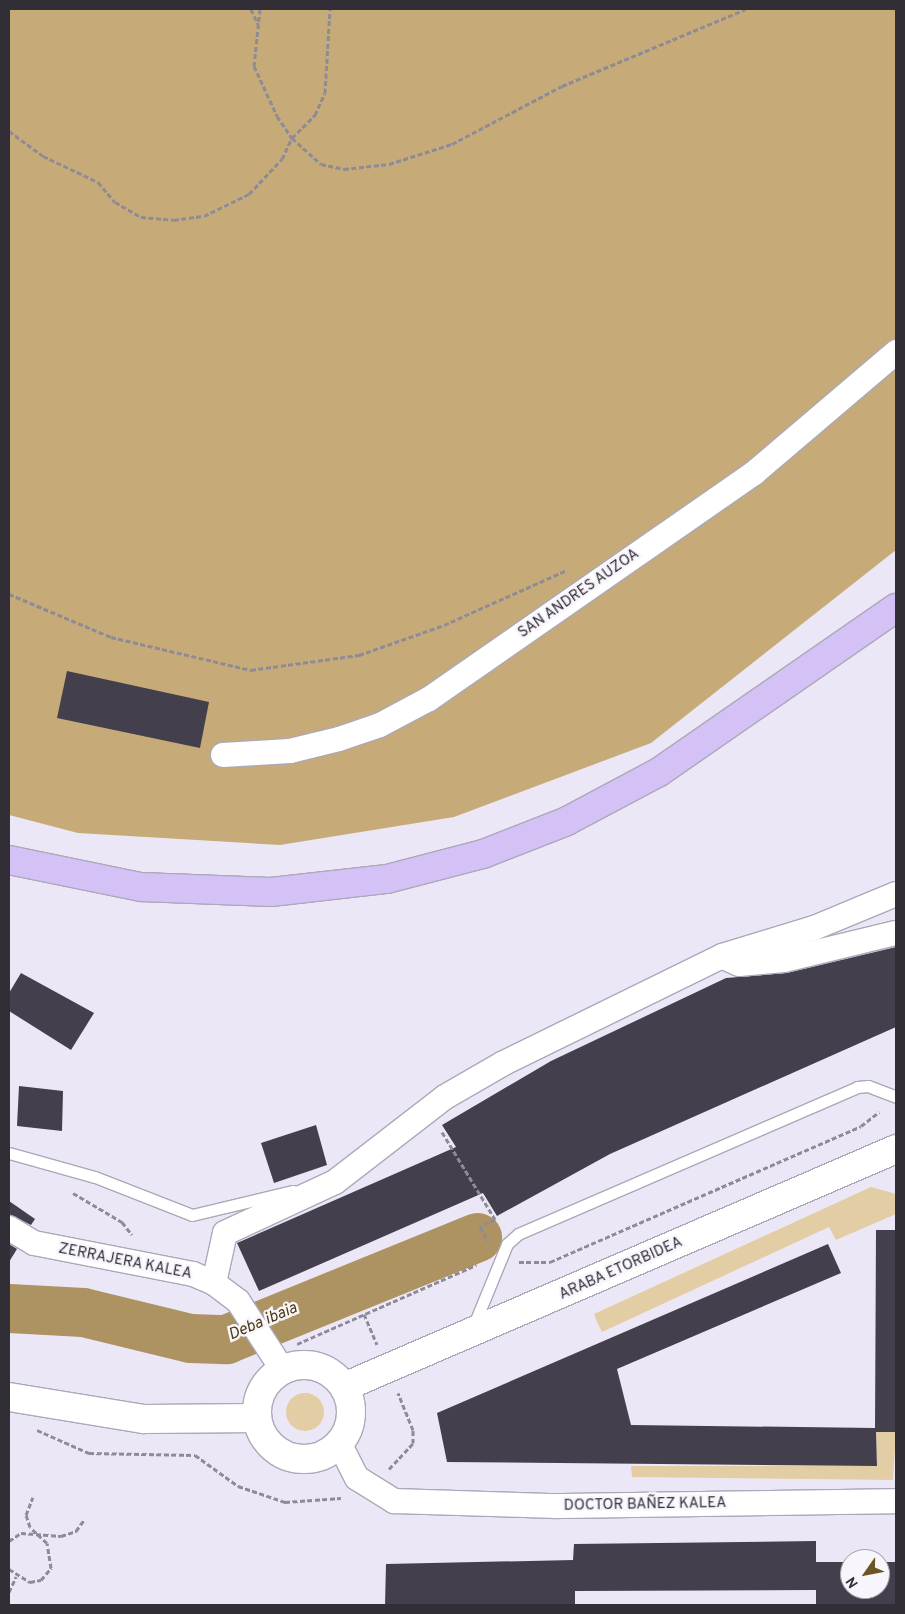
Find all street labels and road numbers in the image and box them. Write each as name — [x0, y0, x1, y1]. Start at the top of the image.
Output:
street label: SAN ANDRES AUZOA — [515, 545, 643, 643]
street label: ARABA ETORBIDEA — [556, 1234, 686, 1304]
street label: ZERRAJERA KALEA — [56, 1240, 194, 1284]
street label: DOCTOR BAÑEZ KALEA — [564, 1495, 726, 1515]

